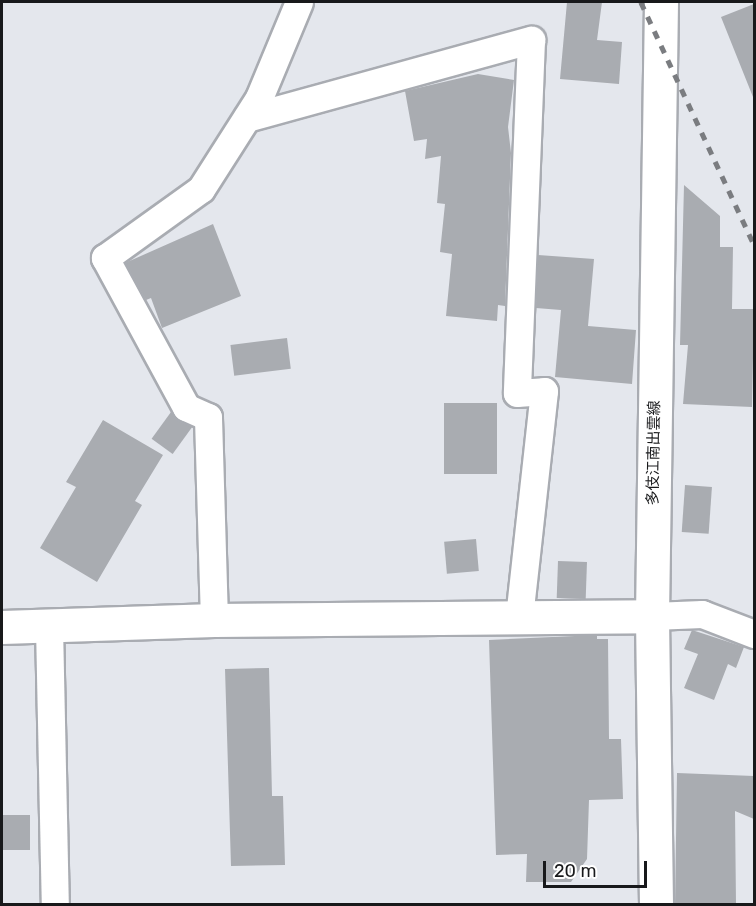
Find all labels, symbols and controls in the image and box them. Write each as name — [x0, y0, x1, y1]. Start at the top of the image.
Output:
street label: 多伎江南出雲線 — [644, 400, 664, 506]
scale bar — [546, 849, 650, 887]
text: 20 m — [554, 860, 596, 882]

